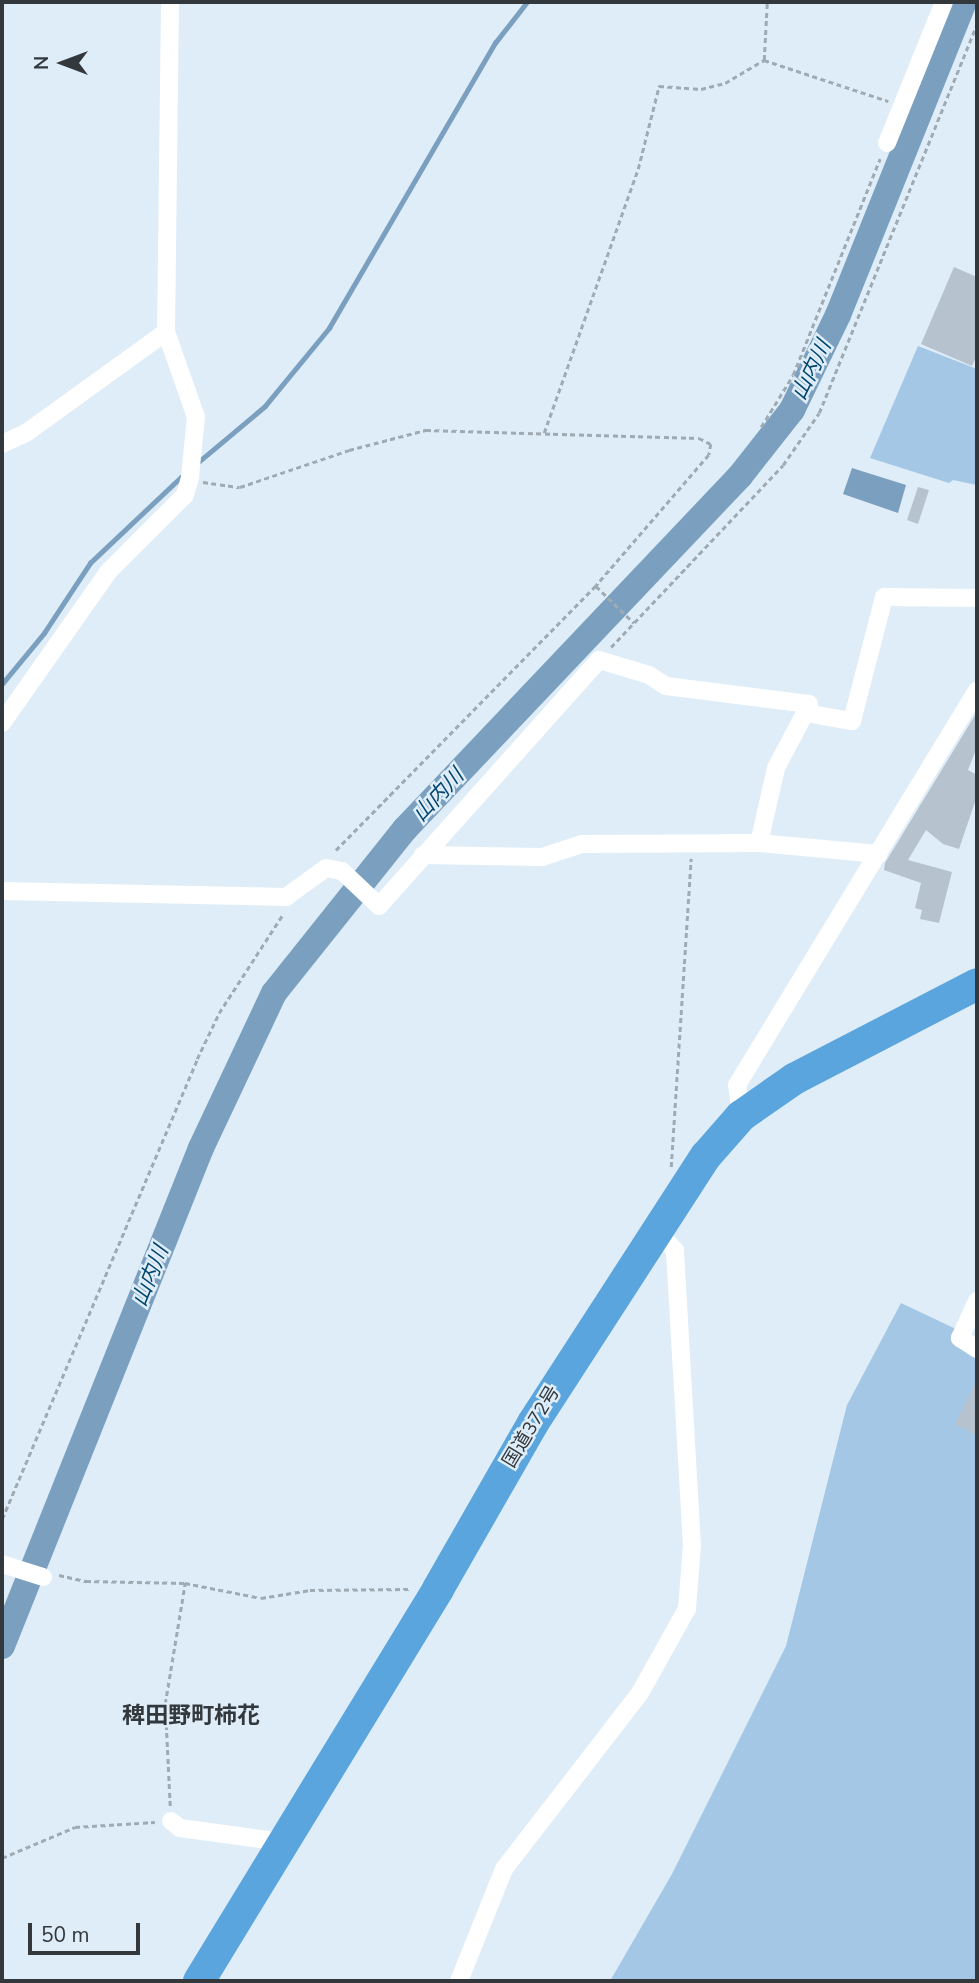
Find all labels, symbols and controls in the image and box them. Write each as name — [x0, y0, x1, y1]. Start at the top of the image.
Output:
north arrow — [28, 28, 98, 98]
text: N — [29, 56, 55, 70]
water label: 山内川 — [786, 336, 836, 404]
water label: 山内川 — [407, 763, 469, 827]
water label: 山内川 — [127, 1242, 173, 1310]
street label: 国道372号 — [499, 1382, 565, 1472]
district label: 稗田野町柿花 — [122, 1702, 260, 1730]
scale bar — [32, 1910, 144, 1954]
text: 50 m — [41, 1921, 90, 1949]

